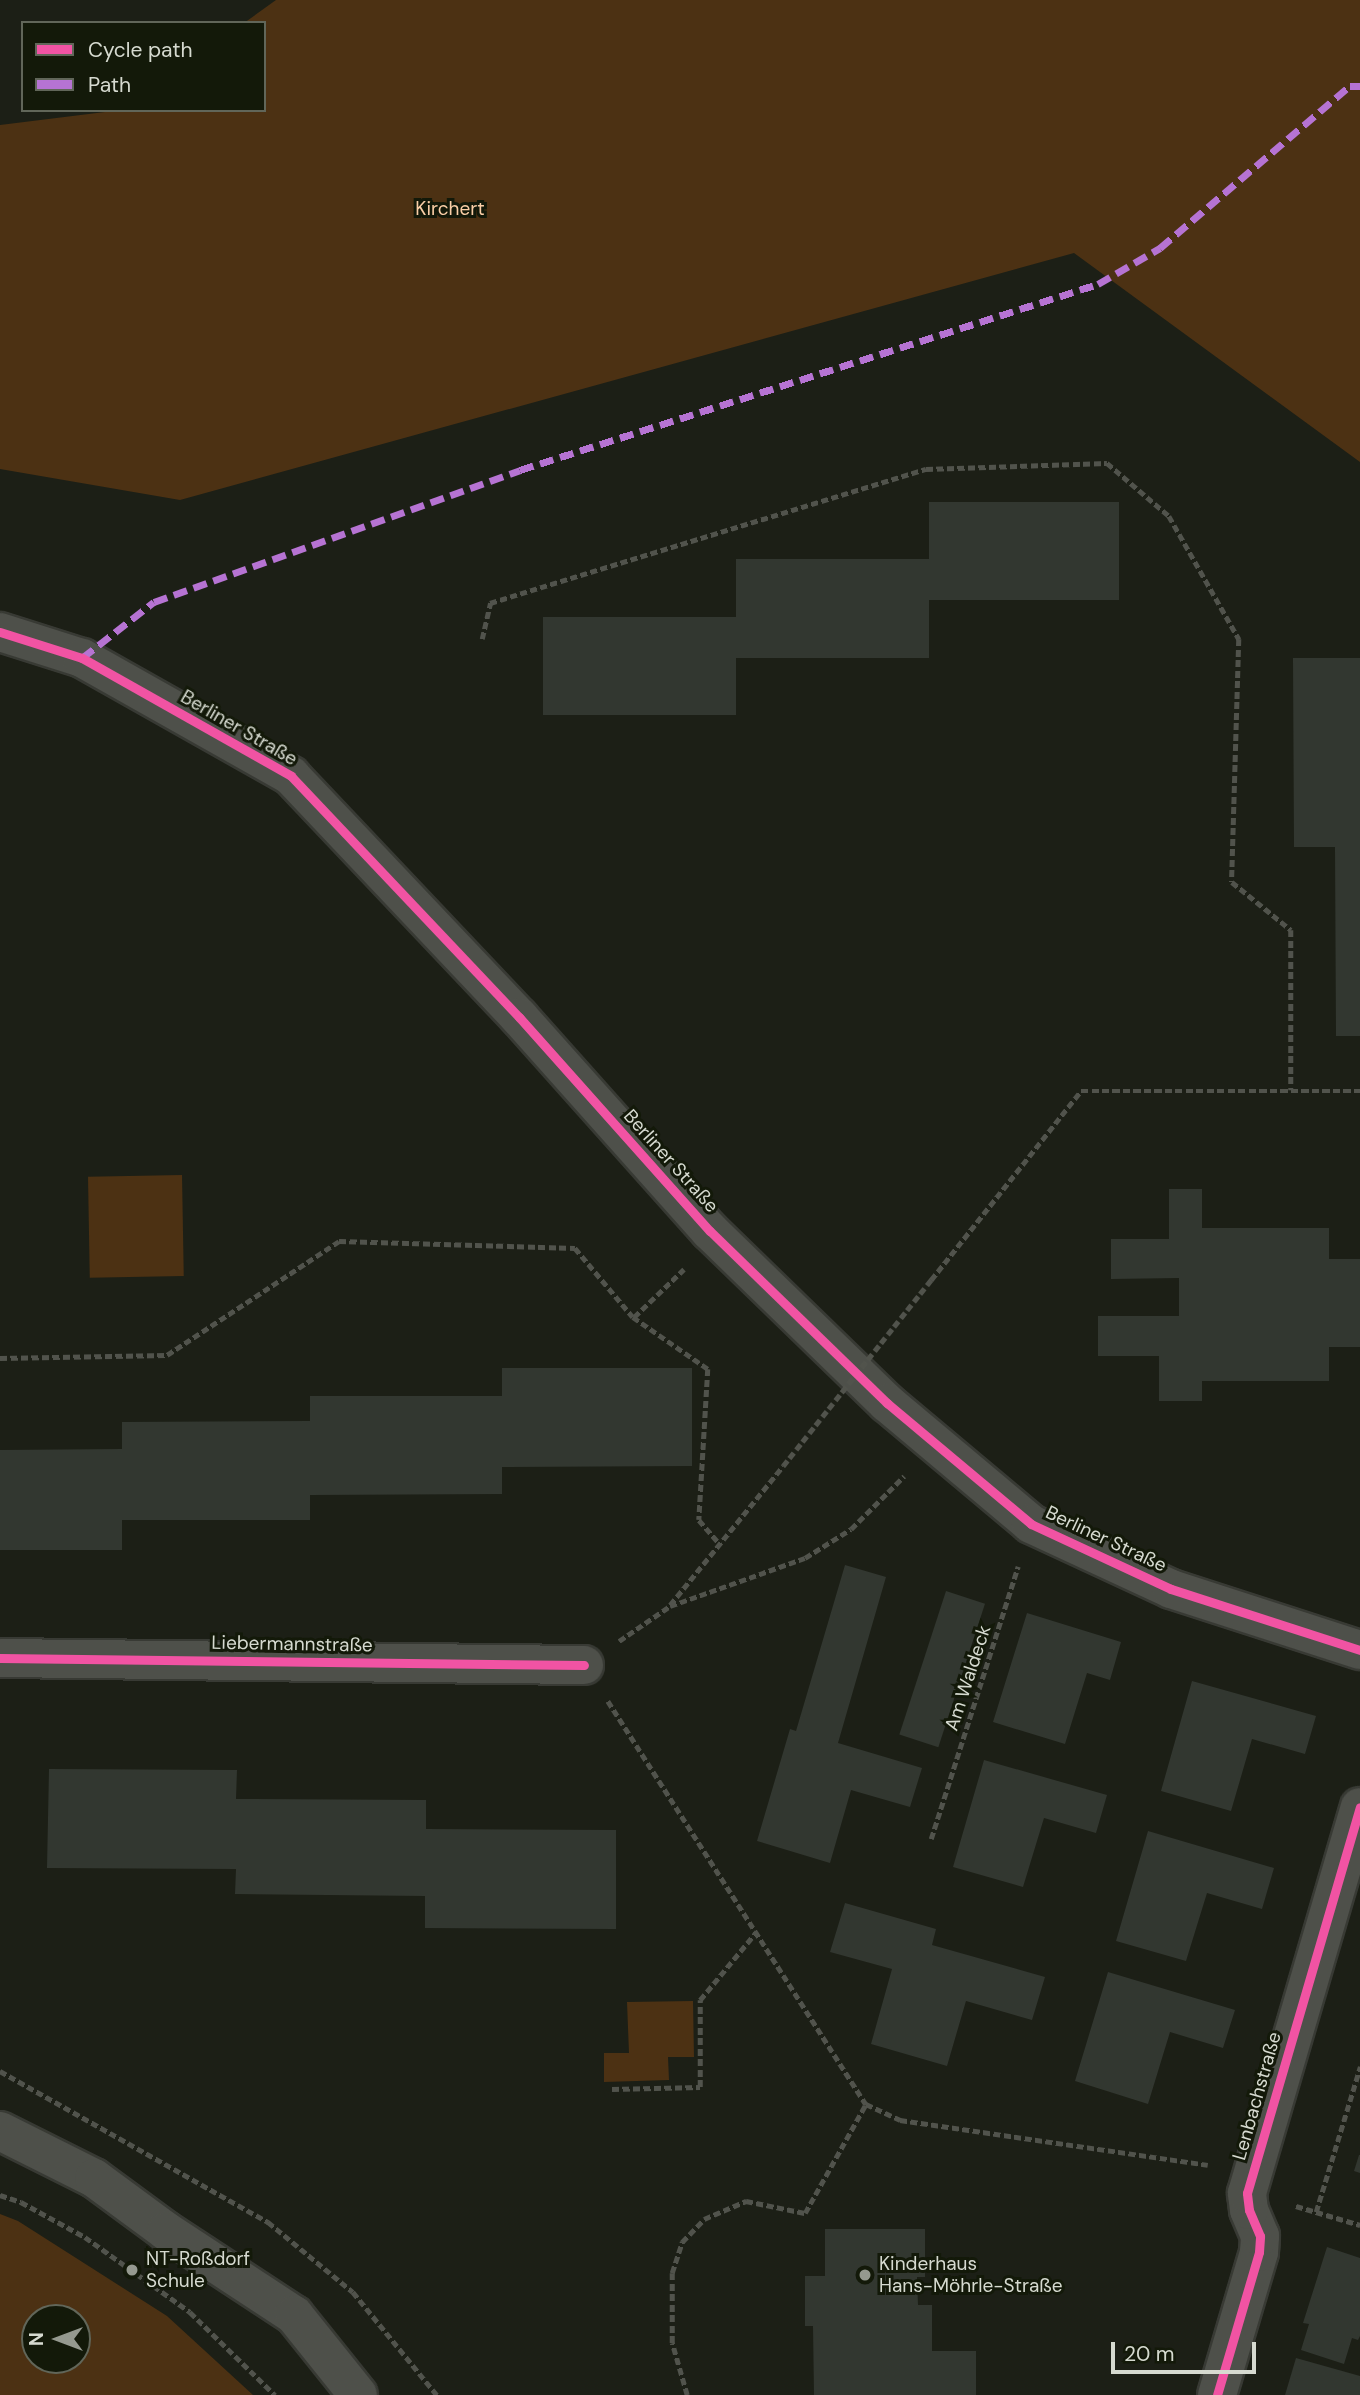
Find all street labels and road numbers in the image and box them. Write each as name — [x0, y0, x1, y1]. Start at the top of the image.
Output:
street label: Berliner Straße — [177, 685, 301, 771]
street label: Berliner Straße — [619, 1105, 723, 1217]
street label: Berliner Straße — [1042, 1501, 1170, 1577]
street label: Am Waldeck — [940, 1622, 996, 1734]
street label: Liebermannstraße — [211, 1631, 373, 1657]
street label: Lenbachstraße — [1228, 2029, 1286, 2163]

